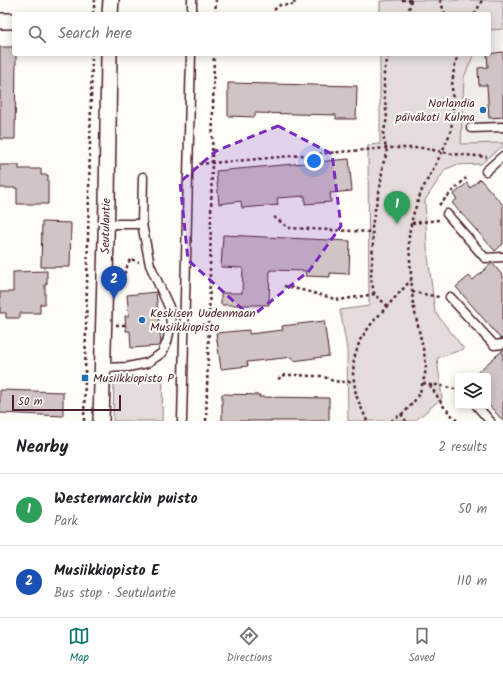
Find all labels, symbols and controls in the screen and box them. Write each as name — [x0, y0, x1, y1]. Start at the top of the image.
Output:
search box — [12, 12, 491, 56]
text: Search here — [58, 22, 132, 46]
icon: search — [26, 23, 48, 45]
place label: Norlandia päiväkoti Kulma — [395, 94, 475, 127]
marker: Norlandia päiväkoti Kulma — [478, 105, 488, 115]
your location — [304, 151, 324, 171]
pin: 1 — [384, 191, 410, 224]
street label: Seutulantie — [96, 197, 116, 254]
pin: 2 — [101, 266, 127, 299]
place label: Keskisen Uudenmaan Musiikkiopisto — [150, 304, 256, 337]
marker: Keskisen Uudenmaan Musiikkiopisto — [137, 315, 147, 325]
place label: Musiikkiopisto P — [93, 369, 174, 388]
marker: Musiikkiopisto P — [80, 373, 90, 383]
map controls — [455, 373, 491, 409]
button: layers — [455, 373, 491, 409]
scale bar — [12, 393, 121, 412]
text: 50 m — [18, 393, 43, 411]
text: Nearby — [16, 434, 68, 461]
text: 2 results — [439, 437, 487, 458]
text: Westermarckin puisto — [54, 487, 198, 511]
text: 1 — [27, 499, 31, 520]
text: 50 m — [458, 499, 487, 520]
text: Park — [54, 511, 78, 532]
text: Musiikkiopisto E — [54, 559, 160, 583]
text: 2 — [25, 571, 33, 592]
text: 110 m — [457, 571, 487, 592]
text: Bus stop · Seutulantie — [54, 583, 176, 604]
tab: Map — [68, 625, 90, 667]
tab: Directions — [227, 625, 272, 667]
tab: Saved — [409, 625, 435, 667]

